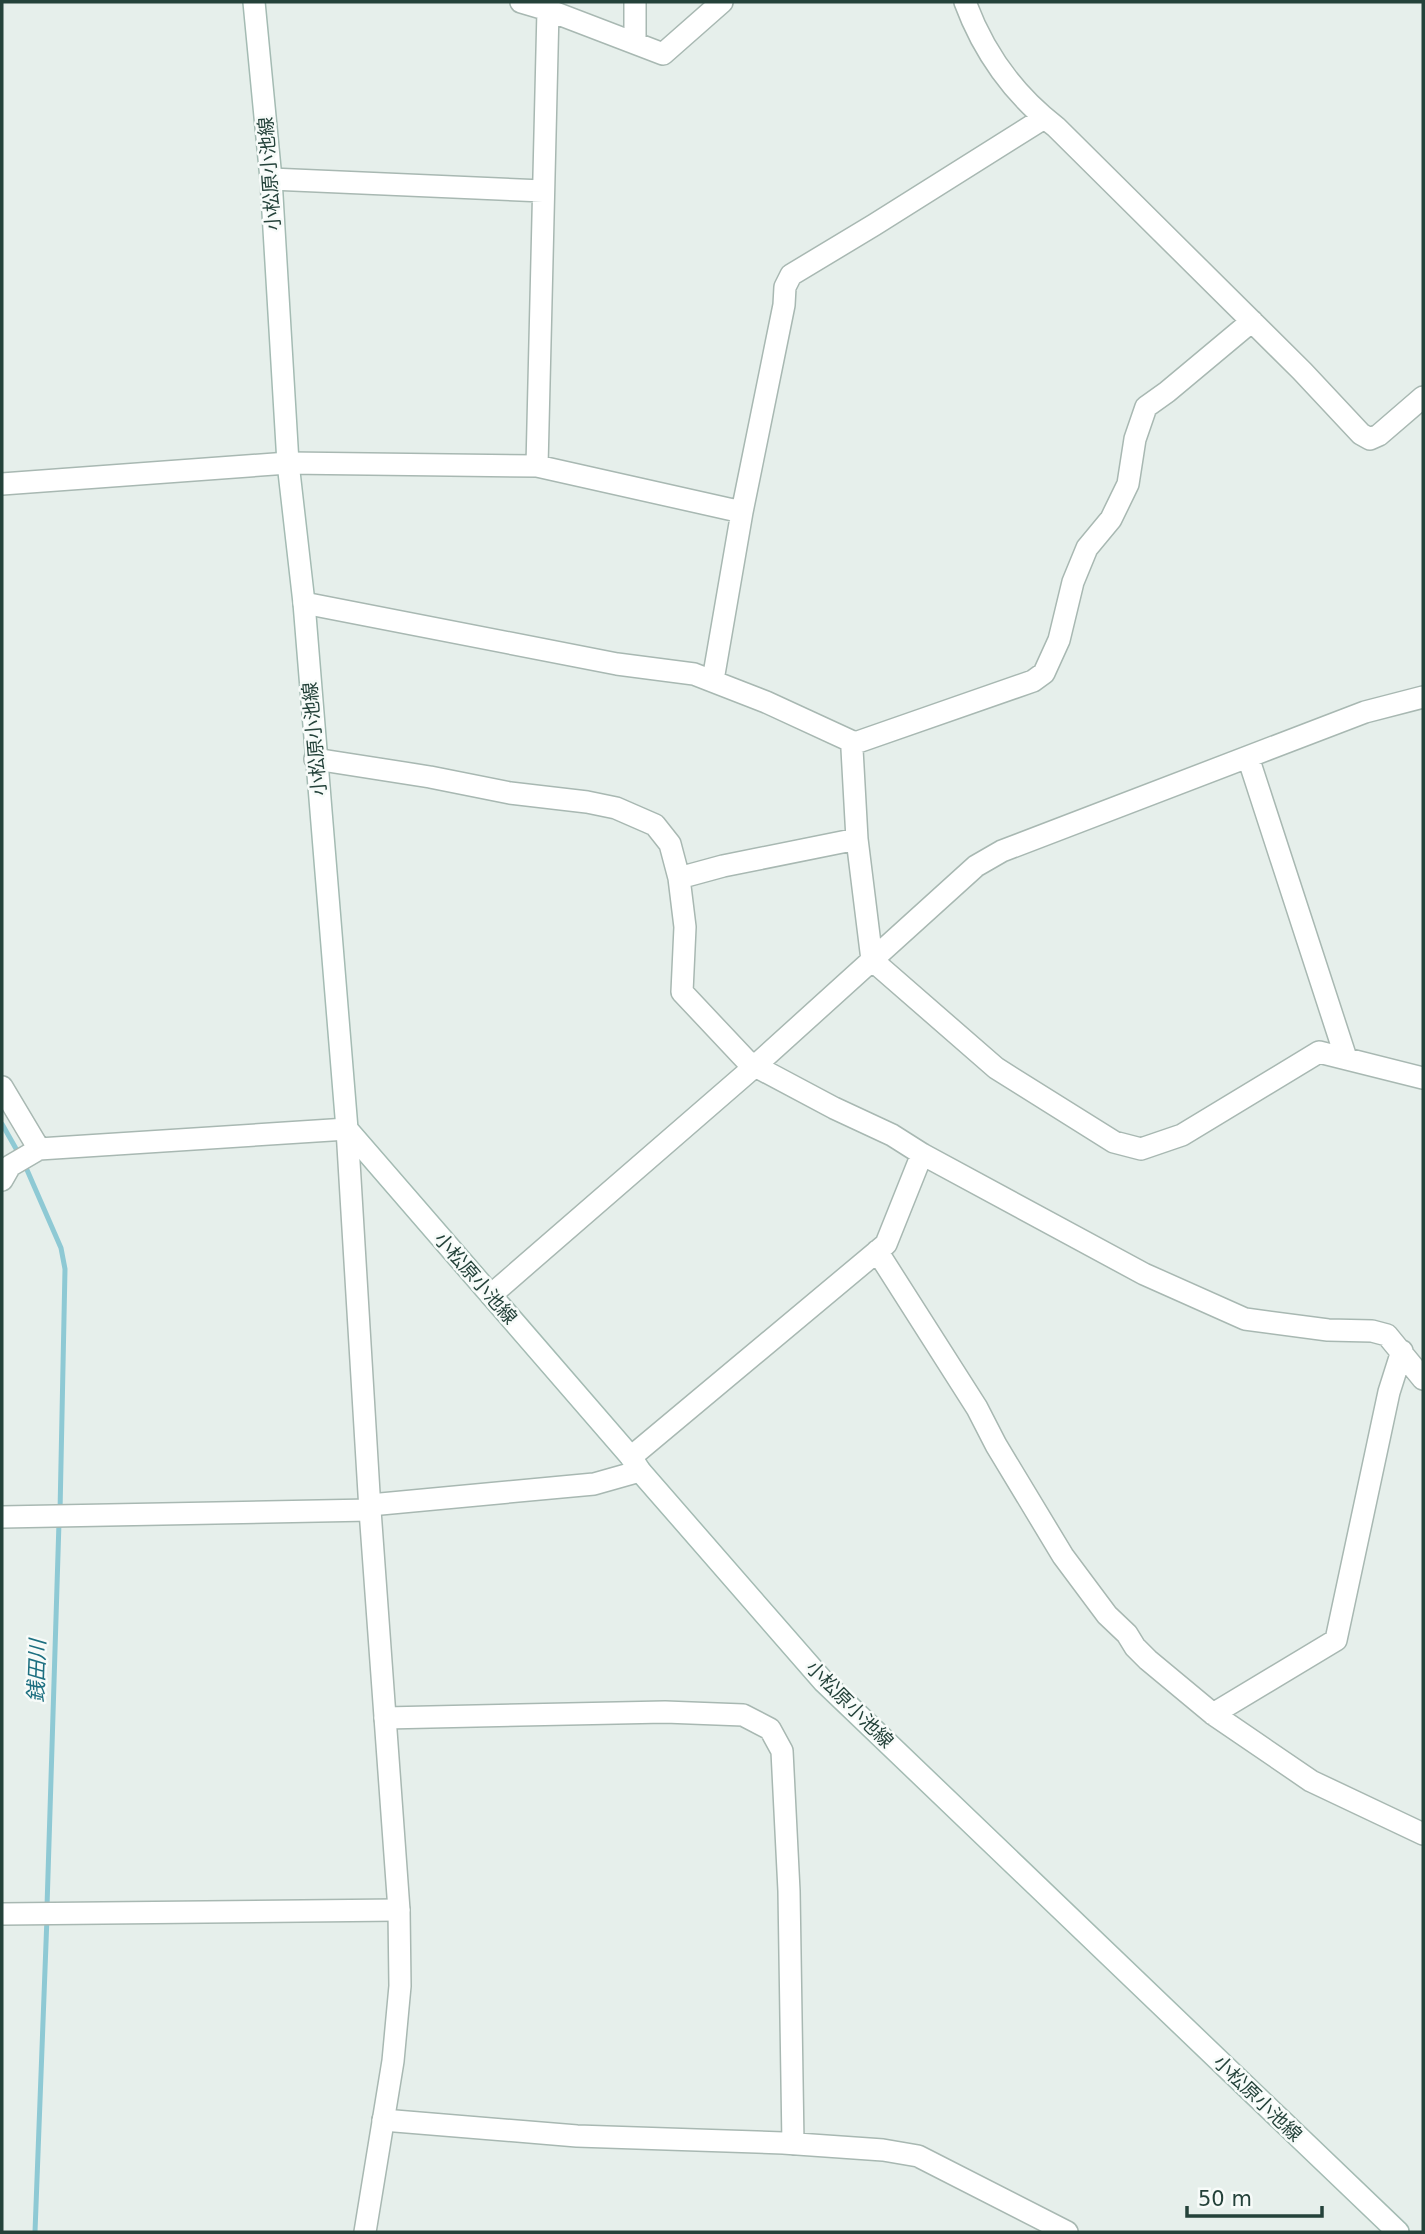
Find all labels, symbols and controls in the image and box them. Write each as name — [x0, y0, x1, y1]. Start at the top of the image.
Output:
street label: 小松原小池線 — [254, 116, 284, 232]
street label: 小松原小池線 — [298, 681, 330, 797]
street label: 小松原小池線 — [430, 1228, 522, 1328]
water label: 銭田川 — [24, 1637, 50, 1703]
street label: 小松原小池線 — [802, 1656, 898, 1752]
street label: 小松原小池線 — [1209, 2050, 1307, 2146]
scale bar — [1187, 2174, 1322, 2218]
text: 50 m — [1198, 2187, 1252, 2211]

